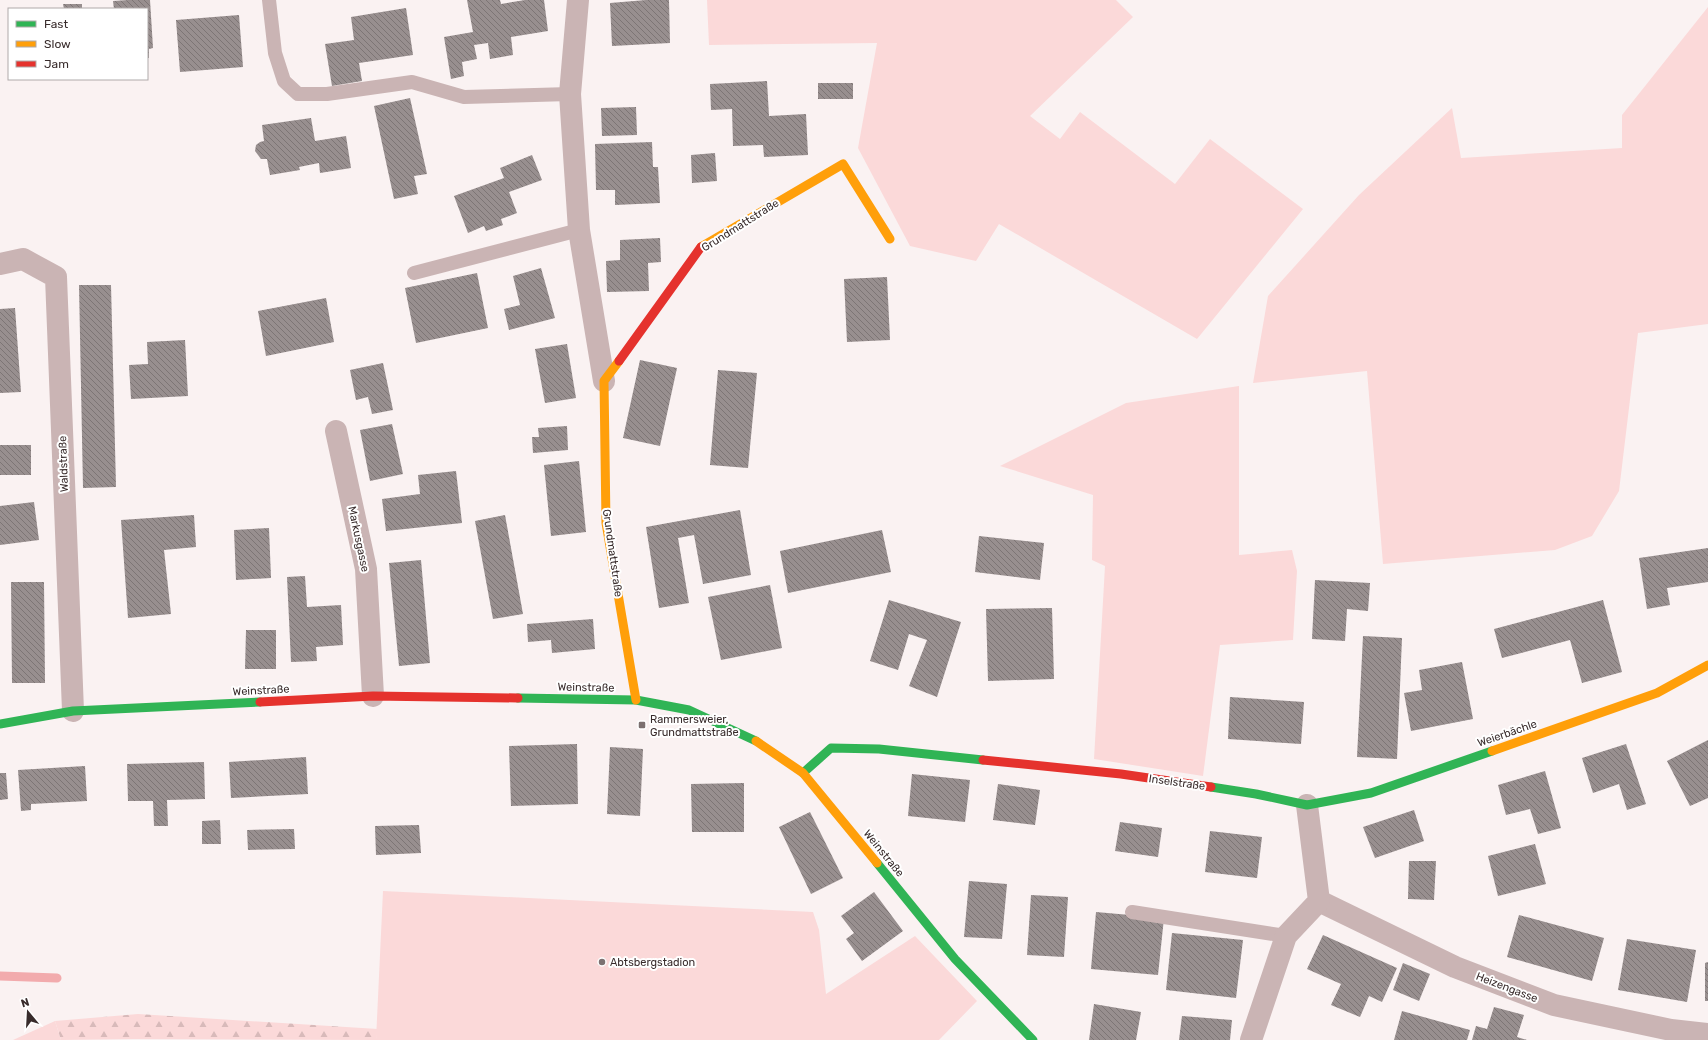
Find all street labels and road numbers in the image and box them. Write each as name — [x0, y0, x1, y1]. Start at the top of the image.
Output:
street label: Grundmattstraße — [699, 196, 781, 254]
street label: Waldstraße — [56, 435, 71, 492]
street label: Markusgasse — [345, 505, 372, 573]
street label: Grundmattstraße — [600, 508, 625, 598]
street label: Weinstraße — [557, 681, 614, 694]
street label: Weinstraße — [232, 683, 290, 698]
street label: Weierbächle — [1476, 717, 1539, 750]
street label: Inselstraße — [1148, 772, 1206, 793]
street label: Weinstraße — [861, 827, 907, 879]
street label: Heizengasse — [1474, 970, 1540, 1005]

